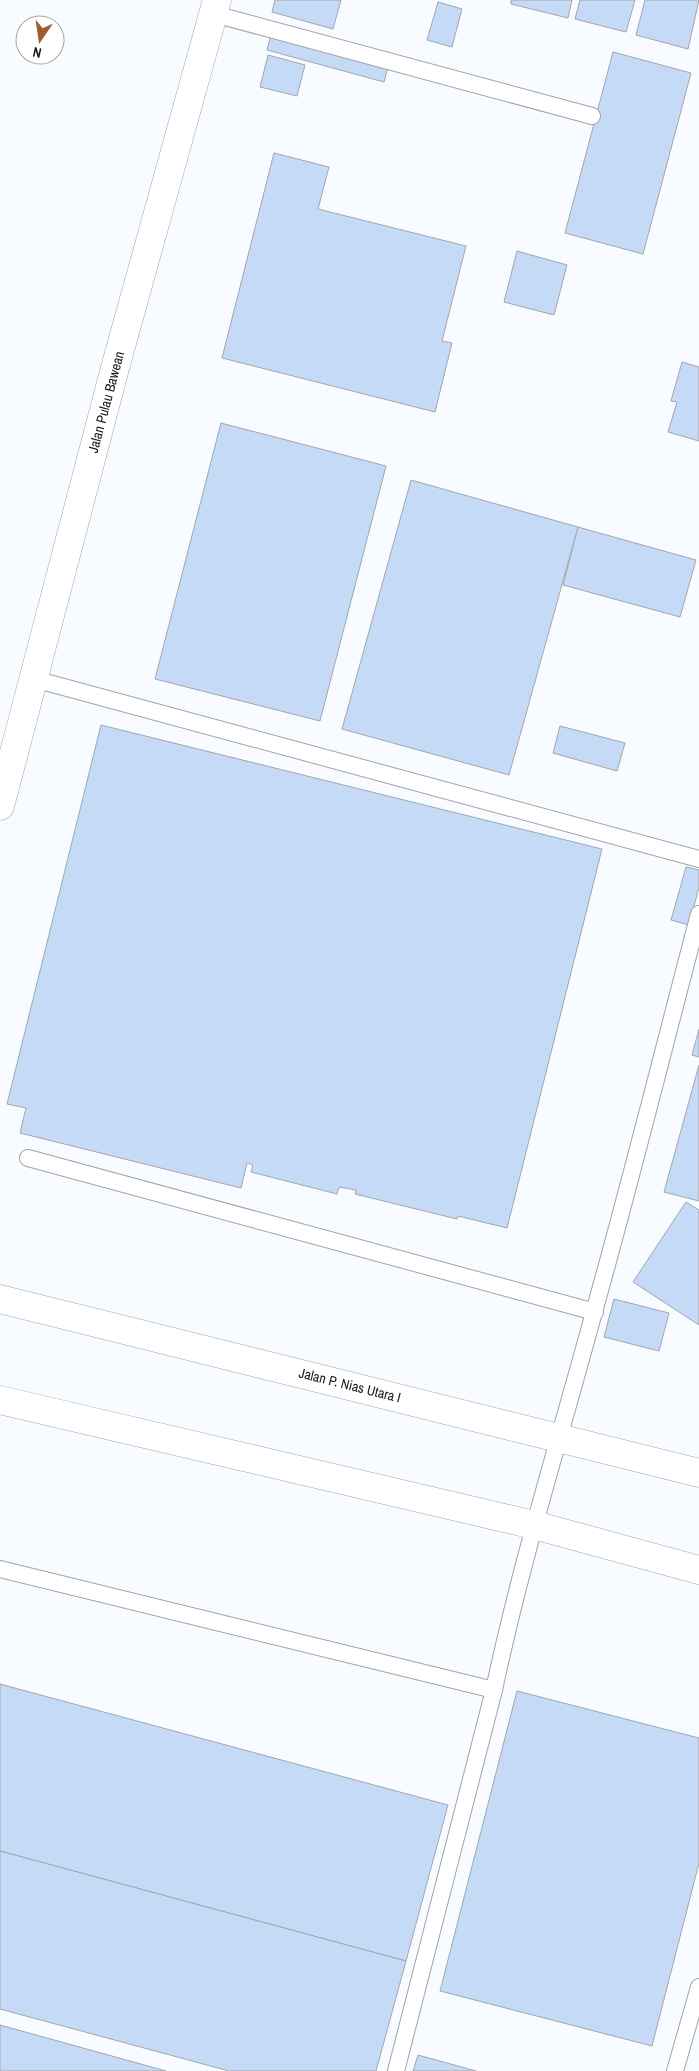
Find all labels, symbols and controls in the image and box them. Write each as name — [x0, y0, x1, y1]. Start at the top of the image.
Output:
north arrow — [15, 15, 65, 65]
text: N — [31, 43, 43, 62]
street label: Jalan Pulau Bawean — [84, 349, 128, 455]
street label: Jalan P. Nias Utara I — [297, 1364, 403, 1406]

